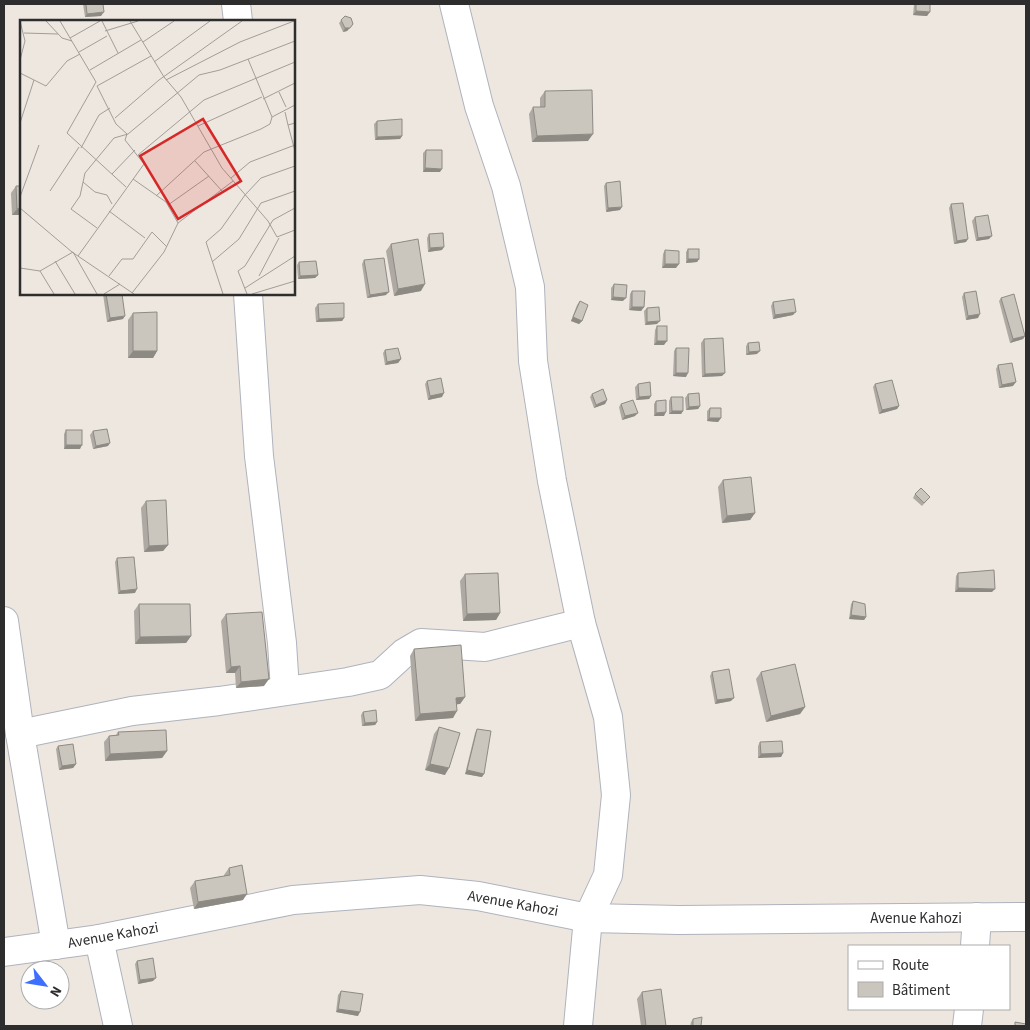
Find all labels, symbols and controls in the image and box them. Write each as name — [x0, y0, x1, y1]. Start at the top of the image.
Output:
inset map — [20, 20, 295, 295]
street label: Avenue Kahozi — [466, 885, 560, 922]
street label: Avenue Kahozi — [870, 908, 962, 929]
street label: Avenue Kahozi — [66, 917, 160, 954]
legend — [848, 945, 1010, 1010]
text: Route — [892, 955, 929, 976]
north arrow — [20, 960, 70, 1010]
text: Bâtiment — [892, 980, 950, 1001]
text: N — [44, 982, 66, 1000]

